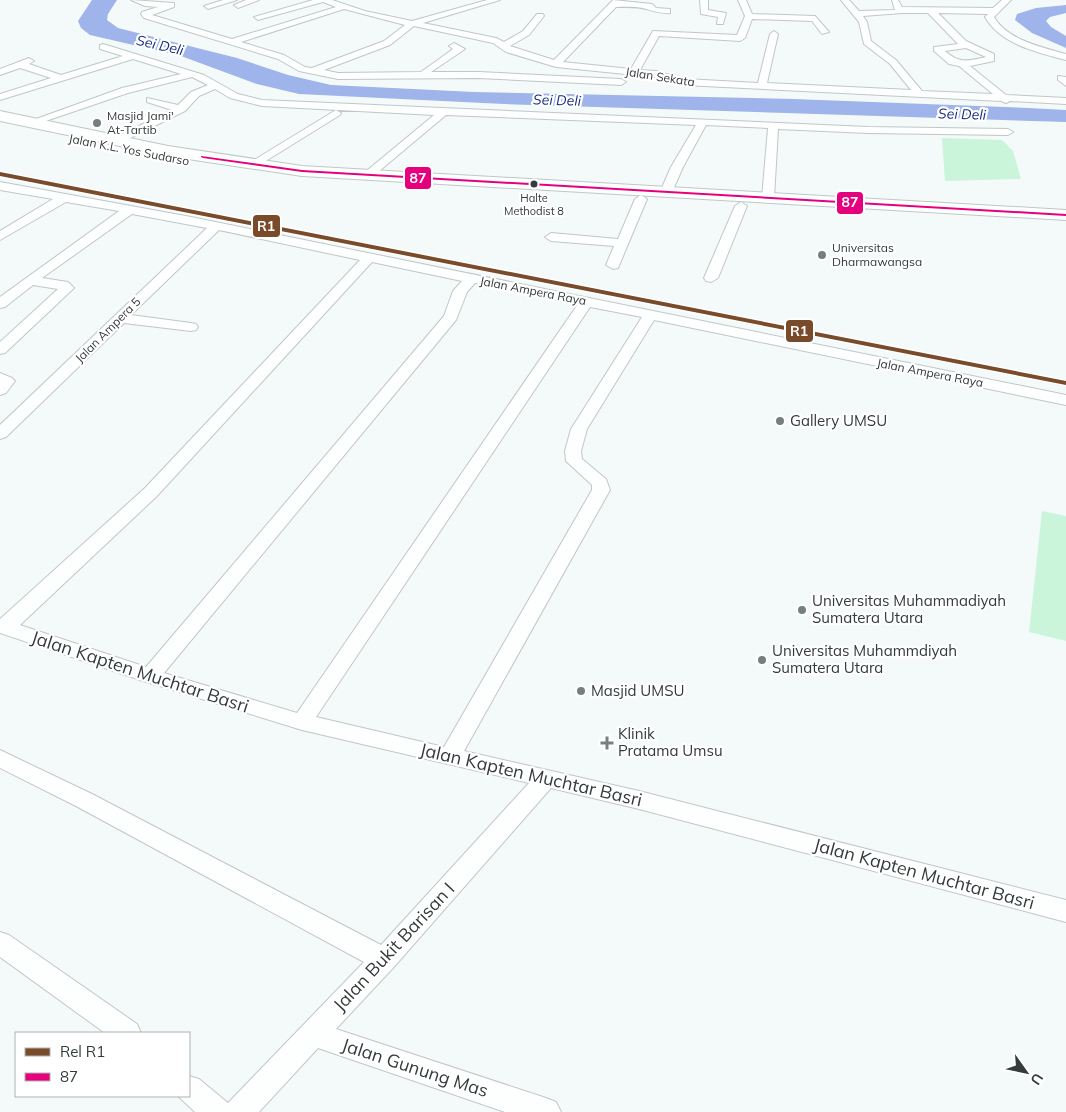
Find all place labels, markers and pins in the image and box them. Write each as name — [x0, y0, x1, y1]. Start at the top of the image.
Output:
place label: Masjid Jami' At-Tartib — [107, 108, 174, 137]
marker: Masjid Jami' At-Tartib — [91, 117, 103, 129]
marker: Halte Methodist 8 — [529, 179, 539, 189]
place label: Halte Methodist 8 — [504, 191, 564, 218]
place label: Universitas Dharmawangsa — [832, 240, 922, 269]
marker: Universitas Dharmawangsa — [816, 249, 828, 261]
place label: Gallery UMSU — [790, 411, 887, 430]
marker: Gallery UMSU — [774, 415, 786, 427]
place label: Universitas Muhammadiyah Sumatera Utara — [812, 591, 1006, 627]
marker: Universitas Muhammadiyah Sumatera Utara — [796, 604, 808, 616]
place label: Universitas Muhammdiyah Sumatera Utara — [772, 641, 957, 677]
marker: Universitas Muhammdiyah Sumatera Utara — [756, 654, 768, 666]
place label: Masjid UMSU — [591, 681, 684, 700]
marker: Masjid UMSU — [575, 685, 587, 697]
place label: Klinik Pratama Umsu — [618, 724, 723, 760]
marker: Klinik Pratama Umsu — [600, 736, 614, 750]

